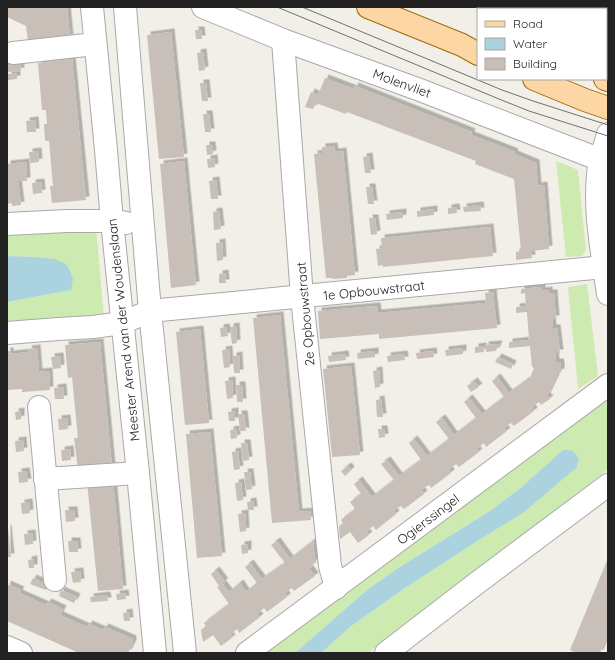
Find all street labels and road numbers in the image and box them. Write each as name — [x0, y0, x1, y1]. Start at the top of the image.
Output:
street label: Molenvliet — [371, 65, 433, 101]
street label: Meester Arend van der Woudenslaan — [103, 218, 143, 442]
street label: 2e Opbouwstraat — [292, 261, 318, 367]
street label: 1e Opbouwstraat — [322, 277, 426, 303]
street label: Ogierssingel — [394, 490, 462, 548]

